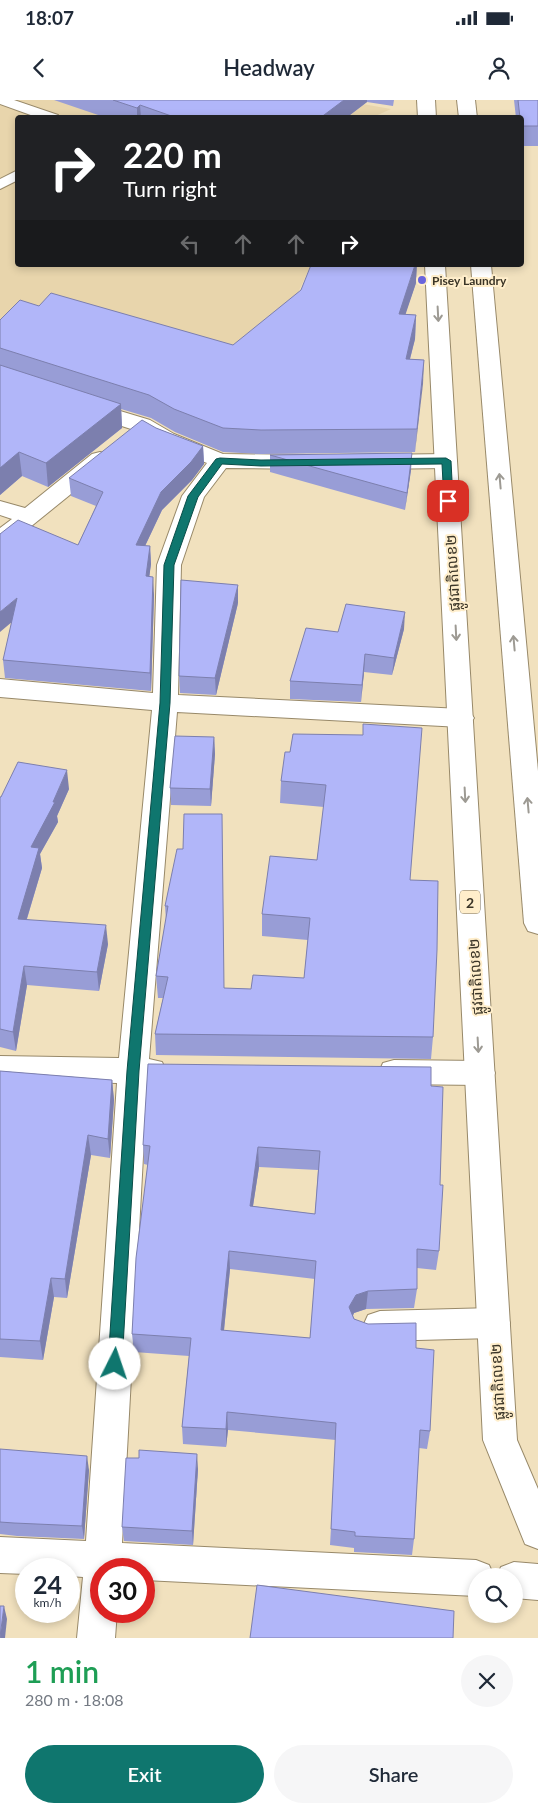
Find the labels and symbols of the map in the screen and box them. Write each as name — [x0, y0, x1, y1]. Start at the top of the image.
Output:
place label: Pisey Laundry — [432, 273, 507, 288]
marker: Pisey Laundry — [416, 274, 428, 286]
one-way arrow — [434, 305, 443, 321]
one-way arrow — [495, 474, 504, 490]
pin — [427, 480, 469, 522]
street label: ផ្លូវជាតិលេខ២ — [441, 534, 468, 612]
one-way arrow — [451, 625, 460, 641]
one-way arrow — [509, 635, 518, 651]
one-way arrow — [460, 787, 469, 803]
one-way arrow — [523, 797, 532, 813]
road number: 2 — [460, 890, 480, 914]
street label: ផ្លូវជាតិលេខ២ — [464, 938, 491, 1016]
one-way arrow — [474, 1037, 483, 1053]
position arrow — [88, 1337, 140, 1389]
street label: ផ្លូវជាតិលេខ២ — [486, 1343, 513, 1421]
speed limit sign: 30 — [90, 1558, 155, 1623]

